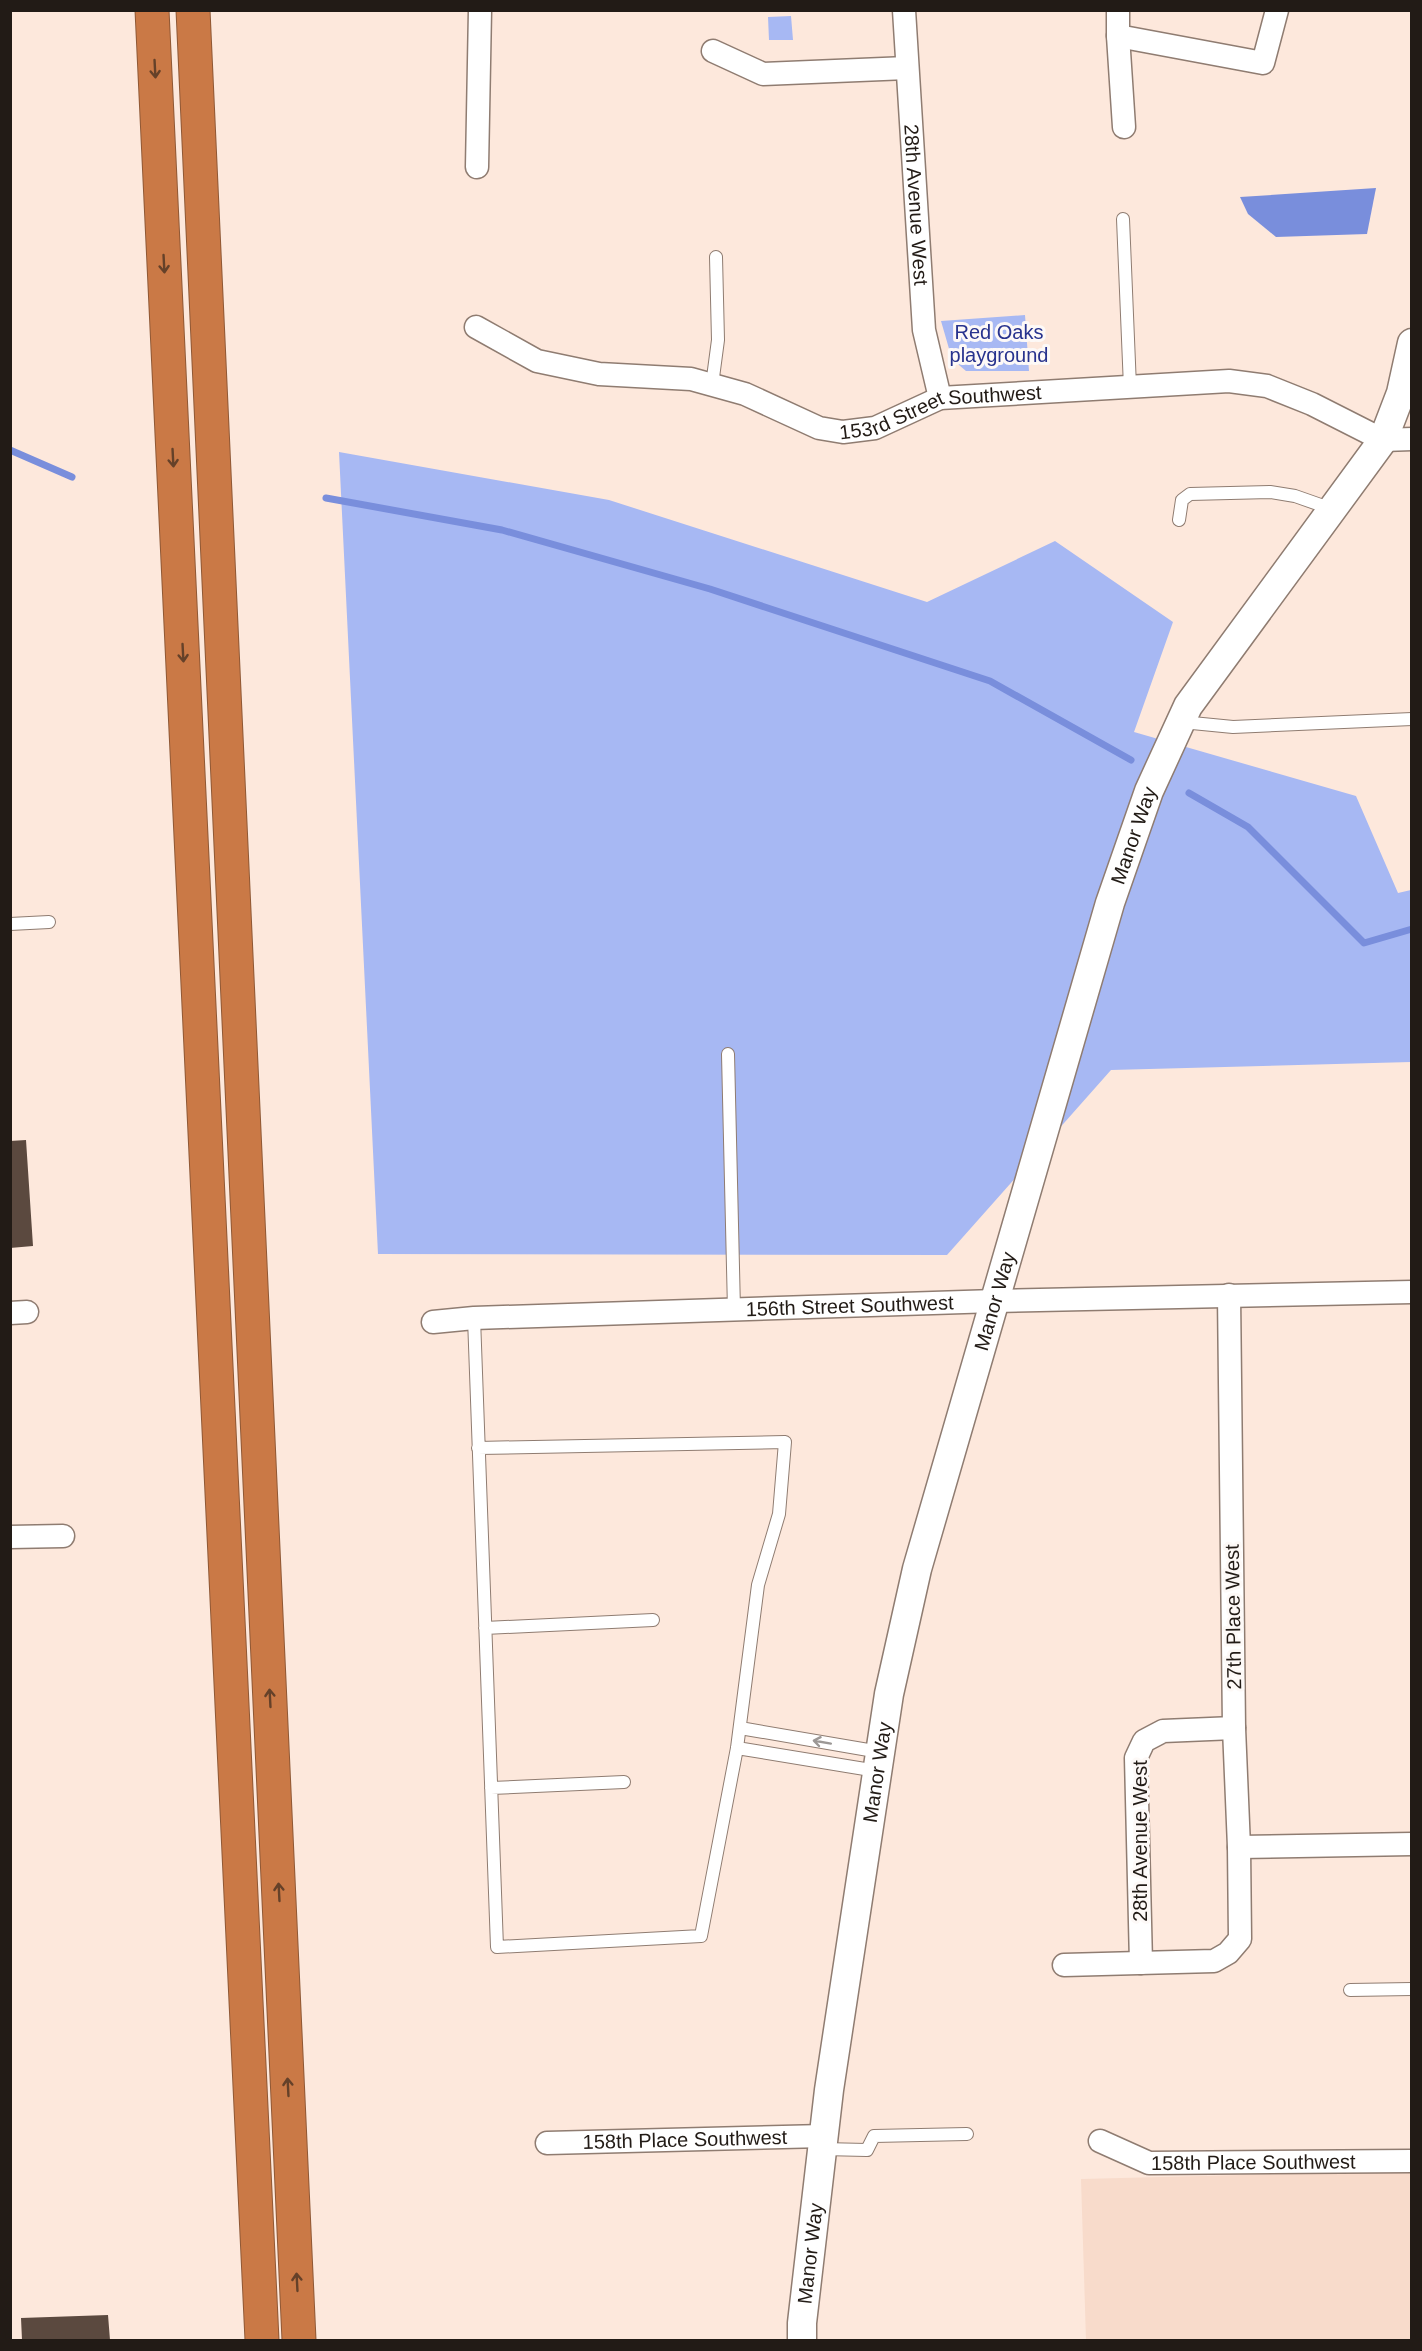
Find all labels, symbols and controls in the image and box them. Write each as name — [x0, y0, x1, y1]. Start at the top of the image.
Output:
one-way arrow — [149, 58, 160, 78]
street label: 28th Avenue West — [900, 123, 932, 286]
one-way arrow — [159, 253, 170, 273]
park label: Red Oaks playground — [950, 321, 1048, 366]
street label: 153rd Street Southwest — [838, 381, 1042, 443]
one-way arrow — [168, 448, 179, 468]
one-way arrow — [177, 643, 188, 663]
street label: Manor Way — [1106, 784, 1161, 887]
street label: Manor Way — [970, 1249, 1019, 1353]
street label: 156th Street Southwest — [745, 1291, 954, 1320]
street label: 27th Place West — [1221, 1544, 1245, 1690]
one-way arrow — [264, 1688, 275, 1708]
street label: Manor Way — [859, 1720, 896, 1824]
one-way arrow — [813, 1736, 833, 1747]
street label: 28th Avenue West — [1129, 1760, 1151, 1922]
one-way arrow — [273, 1883, 284, 1903]
one-way arrow — [282, 2078, 293, 2098]
street label: 158th Place Southwest — [582, 2126, 788, 2153]
street label: 158th Place Southwest — [1151, 2150, 1356, 2174]
street label: Manor Way — [793, 2202, 827, 2305]
one-way arrow — [291, 2273, 302, 2293]

